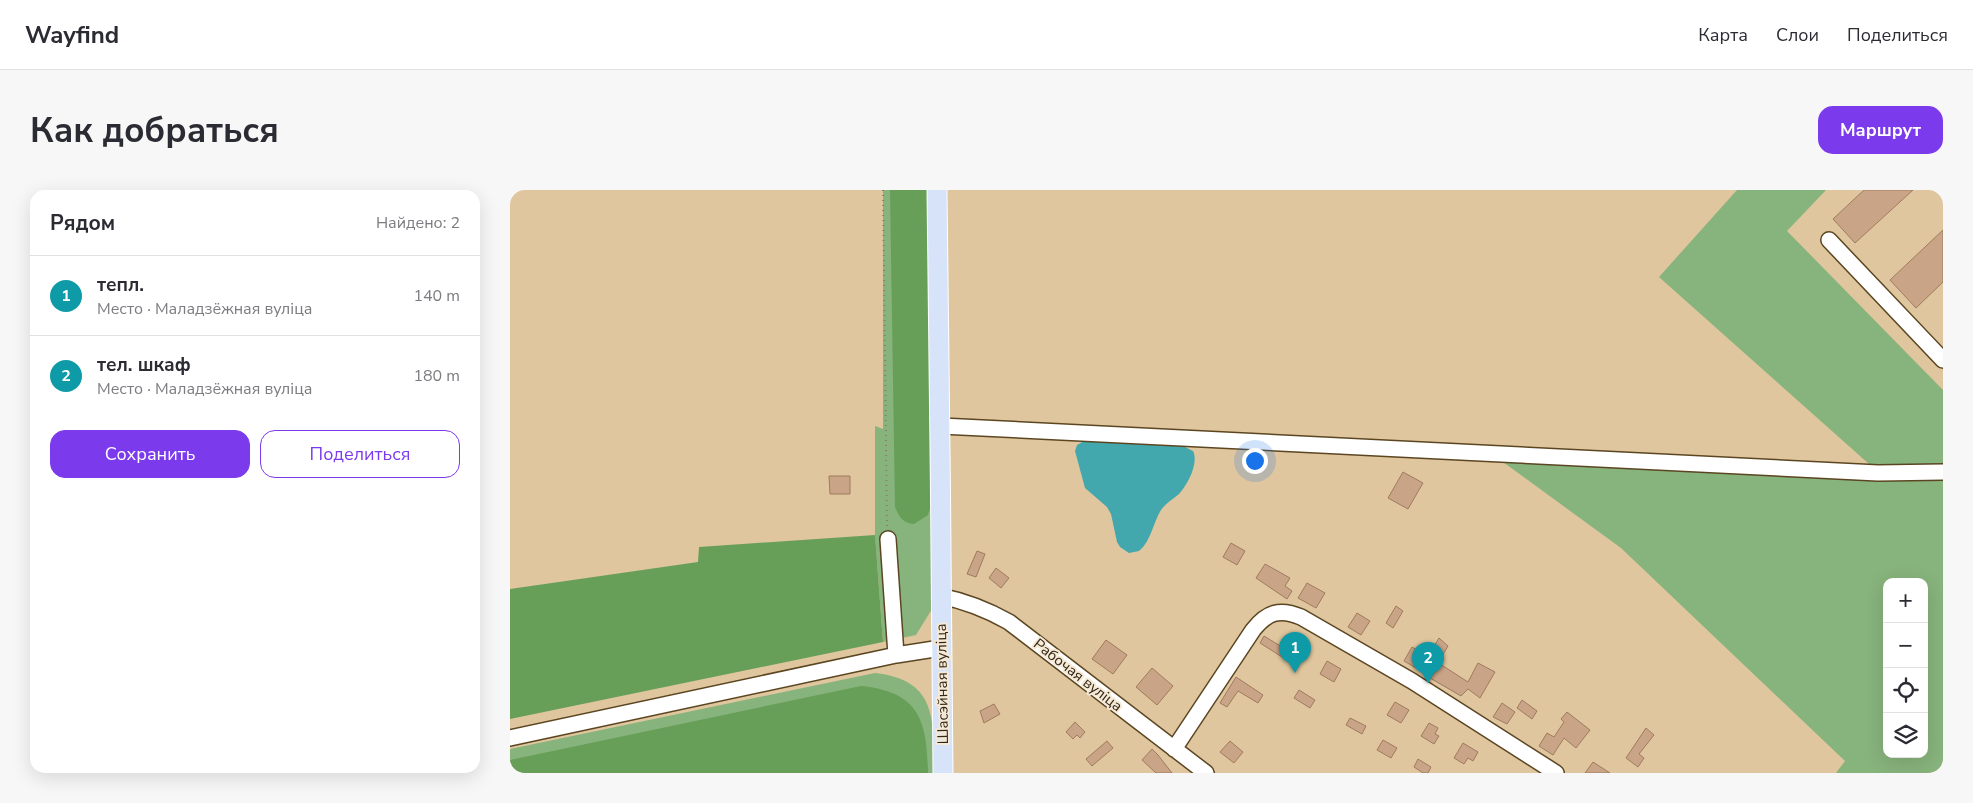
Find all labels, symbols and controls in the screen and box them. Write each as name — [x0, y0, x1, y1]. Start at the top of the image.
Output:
text: Wayfind — [25, 19, 119, 51]
text: Карта — [1698, 23, 1748, 47]
text: Слои — [1776, 23, 1819, 47]
text: Поделиться — [1847, 23, 1948, 47]
button: Маршрут — [1818, 106, 1943, 154]
text: Как добраться — [30, 107, 279, 154]
text: Рядом — [50, 209, 115, 237]
text: Найдено: 2 — [376, 212, 460, 234]
text: тепл. — [97, 272, 144, 298]
text: 1 — [61, 285, 71, 307]
text: 140 m — [413, 285, 460, 307]
text: Место · Маладзёжная вуліца — [97, 298, 312, 320]
text: тел. шкаф — [97, 352, 191, 378]
text: 2 — [61, 365, 71, 387]
text: 180 m — [413, 365, 460, 387]
text: Место · Маладзёжная вуліца — [97, 378, 312, 400]
button: Сохранить — [50, 430, 250, 478]
button: Поделиться — [260, 430, 460, 478]
your location — [1242, 448, 1268, 474]
map controls — [1883, 578, 1928, 758]
button: + — [1883, 578, 1928, 623]
street label: Шасэйная вуліца — [931, 623, 953, 745]
button: − — [1883, 623, 1928, 668]
pin: 1 — [1279, 632, 1311, 673]
street label: Рабочая вуліца — [1029, 634, 1127, 716]
pin: 2 — [1412, 642, 1444, 683]
button: locate — [1883, 668, 1928, 713]
button: layers — [1883, 713, 1928, 758]

